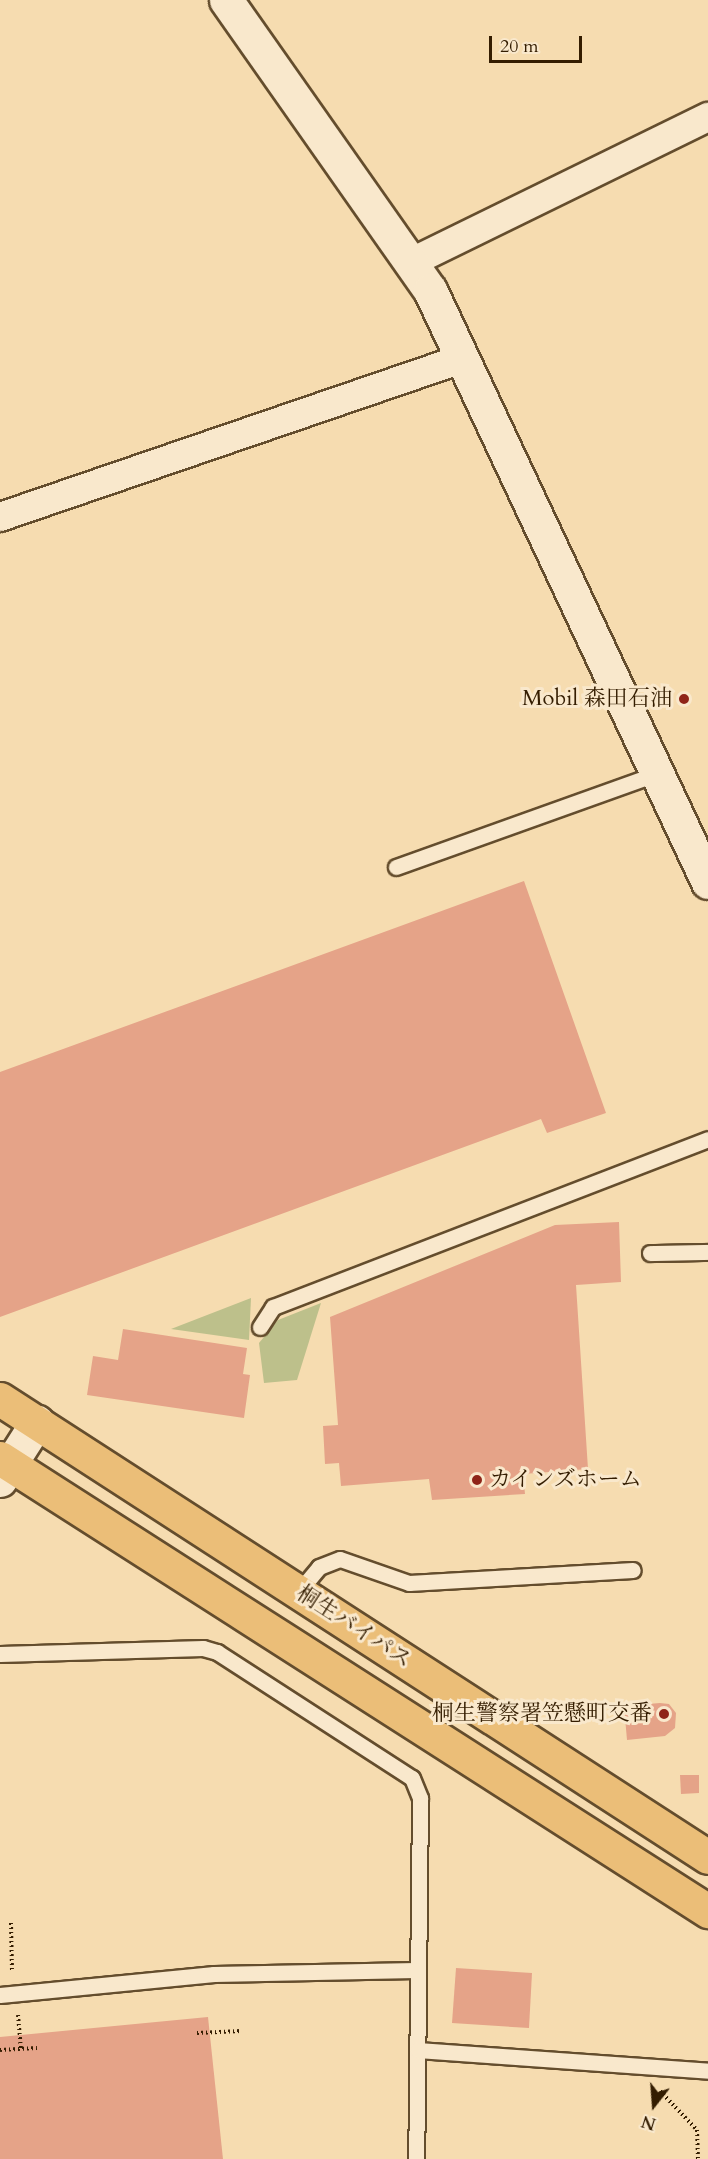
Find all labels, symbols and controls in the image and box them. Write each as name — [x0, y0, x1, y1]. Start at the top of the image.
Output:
scale bar — [492, 24, 585, 62]
text: 20 m — [500, 34, 539, 59]
place label: Mobil 森田石油 — [522, 686, 672, 712]
marker: Mobil 森田石油 — [677, 692, 691, 706]
place label: カインズホーム — [489, 1467, 643, 1493]
marker: カインズホーム — [470, 1473, 484, 1487]
street label: 桐生バイパス — [291, 1580, 417, 1674]
place label: 桐生警察署笠懸町交番 — [432, 1701, 652, 1727]
marker: 桐生警察署笠懸町交番 — [657, 1707, 671, 1721]
north arrow — [624, 2075, 684, 2135]
text: N — [639, 2110, 659, 2135]

